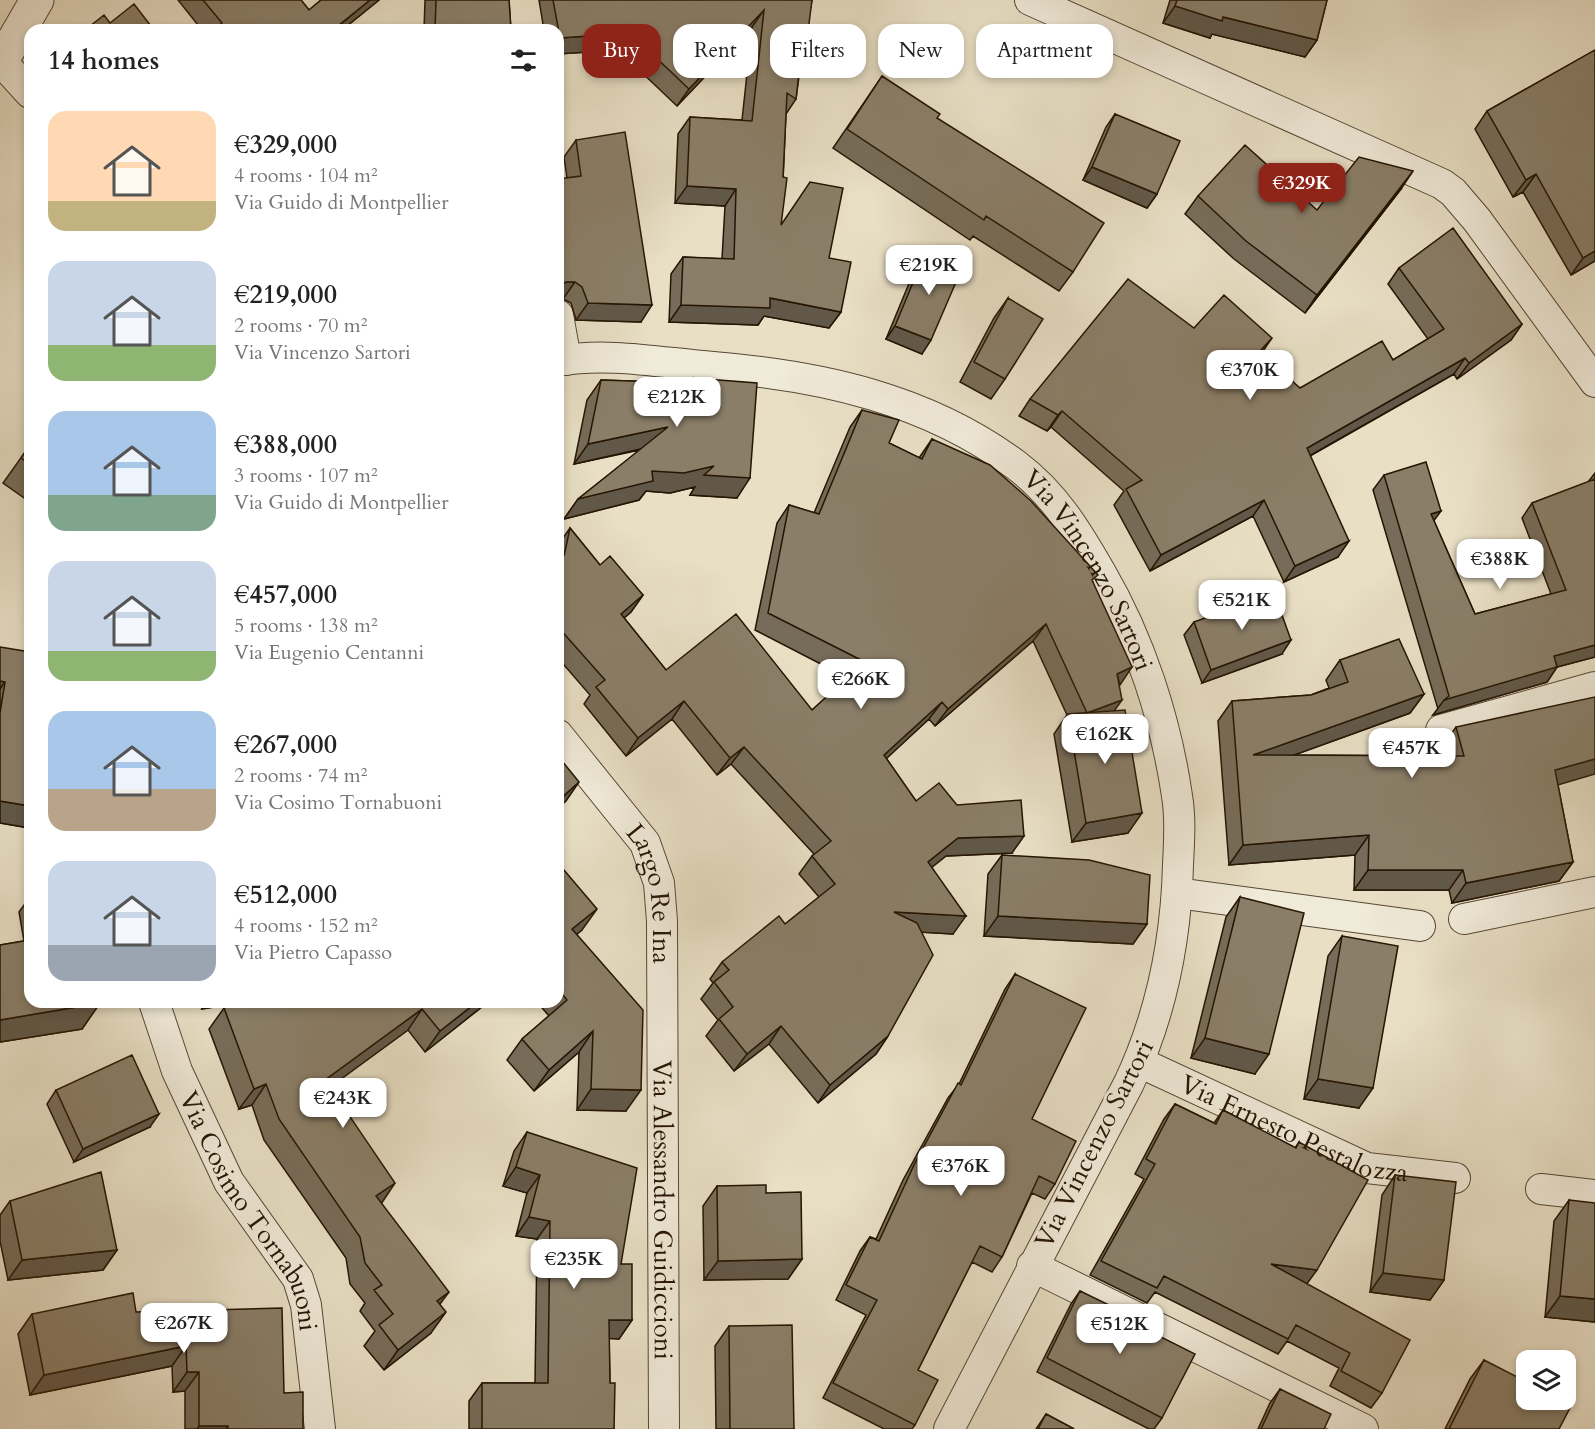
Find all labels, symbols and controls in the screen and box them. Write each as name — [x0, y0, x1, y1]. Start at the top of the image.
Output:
chip: Buy — [582, 24, 661, 78]
chip: Rent — [673, 24, 758, 78]
chip: Filters — [770, 24, 866, 78]
chip: New — [878, 24, 964, 78]
chip: Apartment — [976, 24, 1113, 78]
text: 14 homes — [48, 43, 159, 78]
icon: filters — [507, 44, 540, 77]
text: €329,000 — [234, 127, 337, 162]
icon: home — [96, 135, 168, 207]
text: 4 rooms · 104 m² — [234, 162, 378, 189]
pin: €329K — [1260, 163, 1344, 214]
text: €329K — [1273, 169, 1331, 196]
text: Via Guido di Montpellier — [234, 189, 448, 216]
pin: €219K — [887, 245, 971, 296]
text: €219K — [900, 251, 958, 278]
text: €219,000 — [234, 277, 337, 312]
icon: home — [96, 285, 168, 357]
text: 2 rooms · 70 m² — [234, 312, 367, 339]
text: Via Vincenzo Sartori — [234, 339, 411, 366]
pin: €370K — [1208, 350, 1292, 401]
text: €370K — [1221, 356, 1279, 383]
pin: €212K — [635, 377, 719, 428]
text: €212K — [648, 383, 706, 410]
text: €388,000 — [234, 427, 337, 462]
icon: home — [96, 435, 168, 507]
street label: Via Vincenzo Sartori — [1016, 461, 1162, 675]
text: 3 rooms · 107 m² — [234, 462, 378, 489]
text: Via Guido di Montpellier — [234, 489, 448, 516]
pin: €388K — [1458, 539, 1542, 590]
text: €388K — [1471, 545, 1529, 572]
text: €457,000 — [234, 577, 337, 612]
pin: €521K — [1200, 580, 1284, 631]
icon: home — [96, 585, 168, 657]
text: €521K — [1213, 586, 1271, 613]
text: 5 rooms · 138 m² — [234, 612, 378, 639]
text: Via Eugenio Centanni — [234, 639, 424, 666]
pin: €266K — [819, 659, 903, 710]
text: €266K — [832, 665, 890, 692]
pin: €162K — [1063, 714, 1147, 765]
text: €162K — [1076, 720, 1134, 747]
text: €267,000 — [234, 727, 337, 762]
pin: €457K — [1370, 728, 1454, 779]
text: €457K — [1383, 734, 1441, 761]
icon: home — [96, 735, 168, 807]
text: 2 rooms · 74 m² — [234, 762, 367, 789]
text: Via Cosimo Tornabuoni — [234, 789, 442, 816]
street label: Largo Re Ina — [618, 816, 680, 964]
text: €512,000 — [234, 877, 337, 912]
icon: home — [96, 885, 168, 957]
text: 4 rooms · 152 m² — [234, 912, 378, 939]
text: Via Pietro Capasso — [234, 939, 392, 966]
street label: Via Vincenzo Sartori — [1026, 1034, 1162, 1254]
street label: Via Alessandro Guidiccioni — [645, 1060, 681, 1360]
street label: Via Ernesto Pestalozza — [1175, 1066, 1410, 1190]
pin: €243K — [301, 1078, 385, 1129]
text: €243K — [314, 1084, 372, 1111]
street label: Via Cosimo Tornabuoni — [171, 1085, 326, 1333]
pin: €376K — [919, 1146, 1003, 1197]
text: €376K — [932, 1152, 990, 1179]
pin: €235K — [532, 1239, 616, 1290]
text: €235K — [545, 1245, 603, 1272]
pin: €267K — [142, 1303, 226, 1354]
pin: €512K — [1078, 1304, 1162, 1355]
text: €267K — [155, 1309, 213, 1336]
text: €512K — [1091, 1310, 1149, 1337]
map controls — [1516, 1350, 1576, 1410]
button: layers — [1516, 1350, 1576, 1410]

